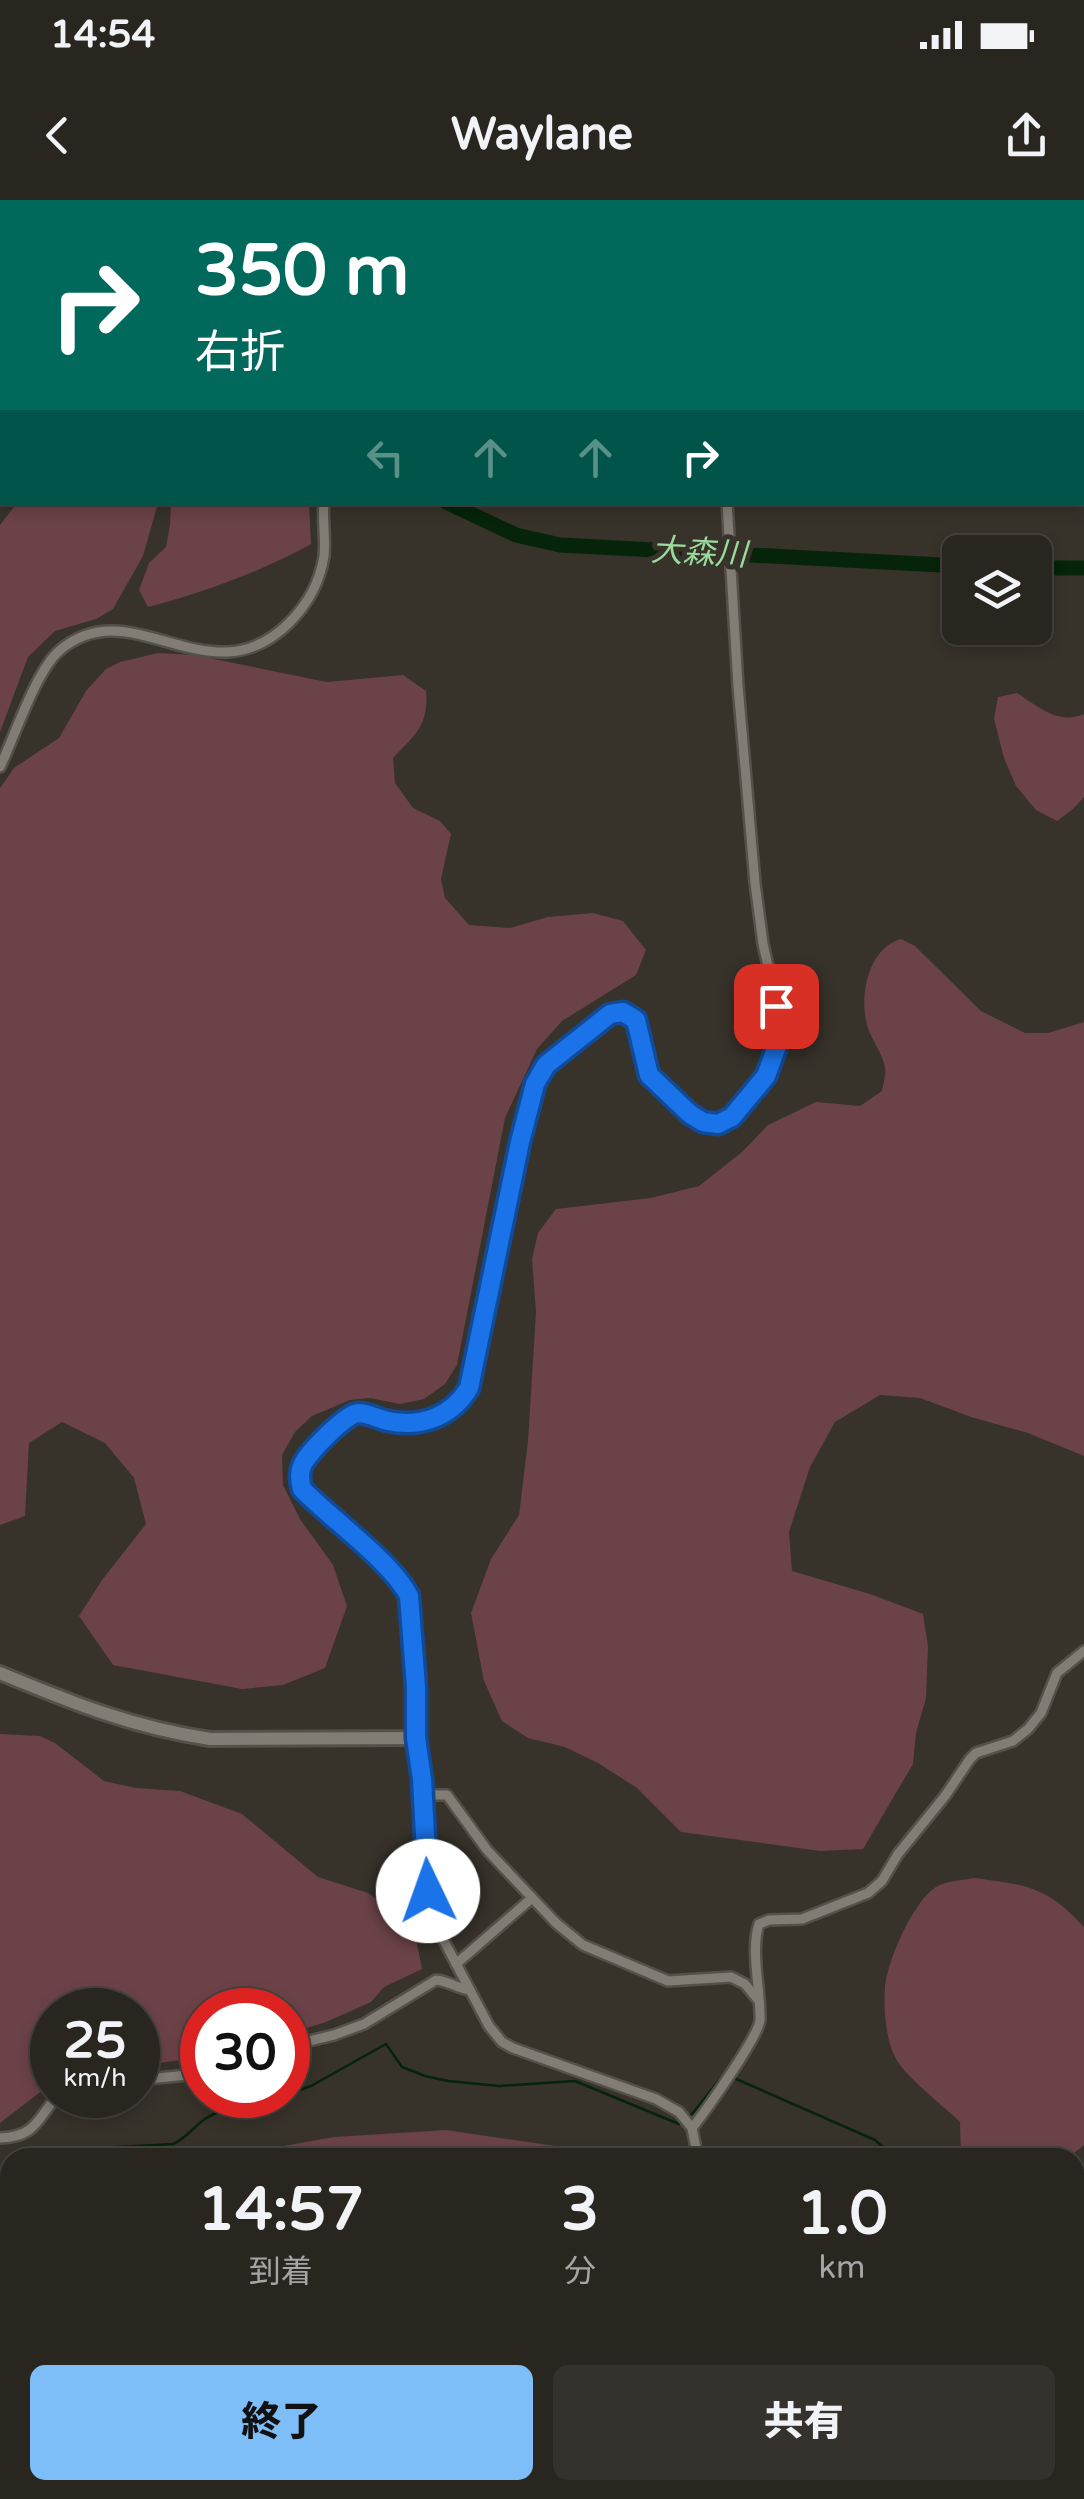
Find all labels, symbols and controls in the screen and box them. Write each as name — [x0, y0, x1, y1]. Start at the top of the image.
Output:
text: 14:54 — [50, 12, 155, 58]
icon: back — [30, 108, 85, 163]
text: Waylane — [451, 108, 633, 162]
icon: share — [999, 108, 1054, 163]
text: 350 m — [195, 230, 409, 314]
icon: right — [30, 240, 160, 370]
text: 右折 — [195, 326, 285, 380]
icon: left — [358, 430, 413, 485]
icon: ahead — [463, 430, 518, 485]
icon: ahead — [568, 430, 623, 485]
icon: right — [673, 430, 728, 485]
water label: 大森川 — [650, 532, 751, 575]
map controls — [942, 535, 1052, 645]
button: layers — [942, 535, 1052, 645]
pin — [734, 964, 819, 1049]
icon: arrive — [749, 979, 804, 1034]
position arrow — [376, 1839, 480, 1943]
speed limit sign: 30 — [180, 1988, 310, 2118]
text: 25 — [64, 2011, 126, 2071]
text: km/h — [64, 2063, 126, 2093]
text: 14:57 — [198, 2174, 364, 2246]
text: 3 — [561, 2174, 599, 2246]
text: 1.0 — [797, 2178, 887, 2250]
text: km — [819, 2249, 865, 2287]
text: 到着 — [249, 2253, 313, 2291]
text: 分 — [564, 2253, 596, 2291]
button: 終了 — [30, 2365, 533, 2480]
button: 共有 — [553, 2365, 1055, 2480]

